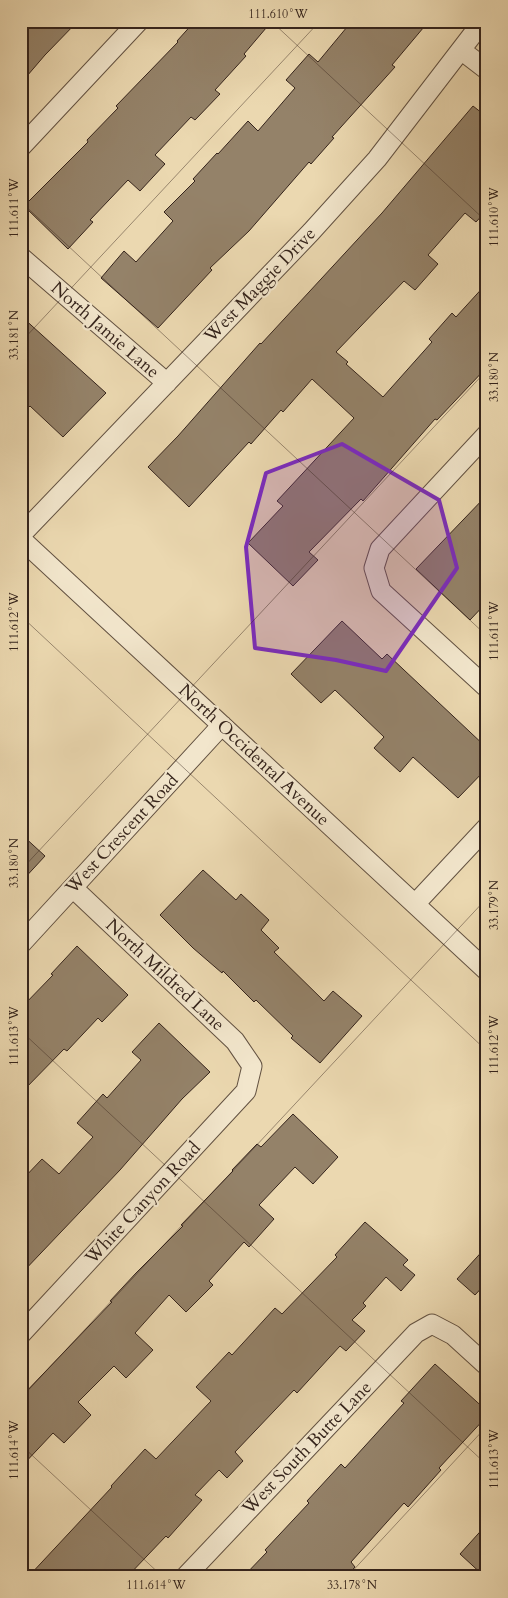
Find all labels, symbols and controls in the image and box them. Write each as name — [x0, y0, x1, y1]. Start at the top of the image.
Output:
text: 111.610°W — [248, 6, 308, 22]
text: 111.611°W — [6, 178, 22, 238]
text: 111.610°W — [486, 187, 502, 247]
street label: West Maggie Drive — [198, 222, 321, 349]
street label: North Jamie Lane — [45, 276, 165, 384]
text: 33.181°N — [6, 309, 22, 360]
text: 33.180°N — [486, 351, 502, 402]
text: 111.612°W — [6, 592, 22, 652]
text: 111.611°W — [486, 601, 502, 661]
street label: North Occidental Avenue — [173, 678, 335, 832]
street label: West Crescent Road — [59, 768, 185, 900]
text: 33.180°N — [6, 837, 22, 888]
text: 33.179°N — [486, 879, 502, 930]
street label: North Mildred Lane — [100, 913, 230, 1037]
text: 111.613°W — [6, 1006, 22, 1066]
text: 111.612°W — [486, 1015, 502, 1075]
street label: White Canyon Road — [79, 1136, 207, 1270]
street label: West South Butte Lane — [236, 1376, 378, 1521]
text: 111.614°W — [6, 1420, 22, 1480]
text: 111.613°W — [486, 1429, 502, 1489]
text: 111.614°W — [126, 1577, 186, 1593]
text: 33.178°N — [327, 1577, 378, 1593]

